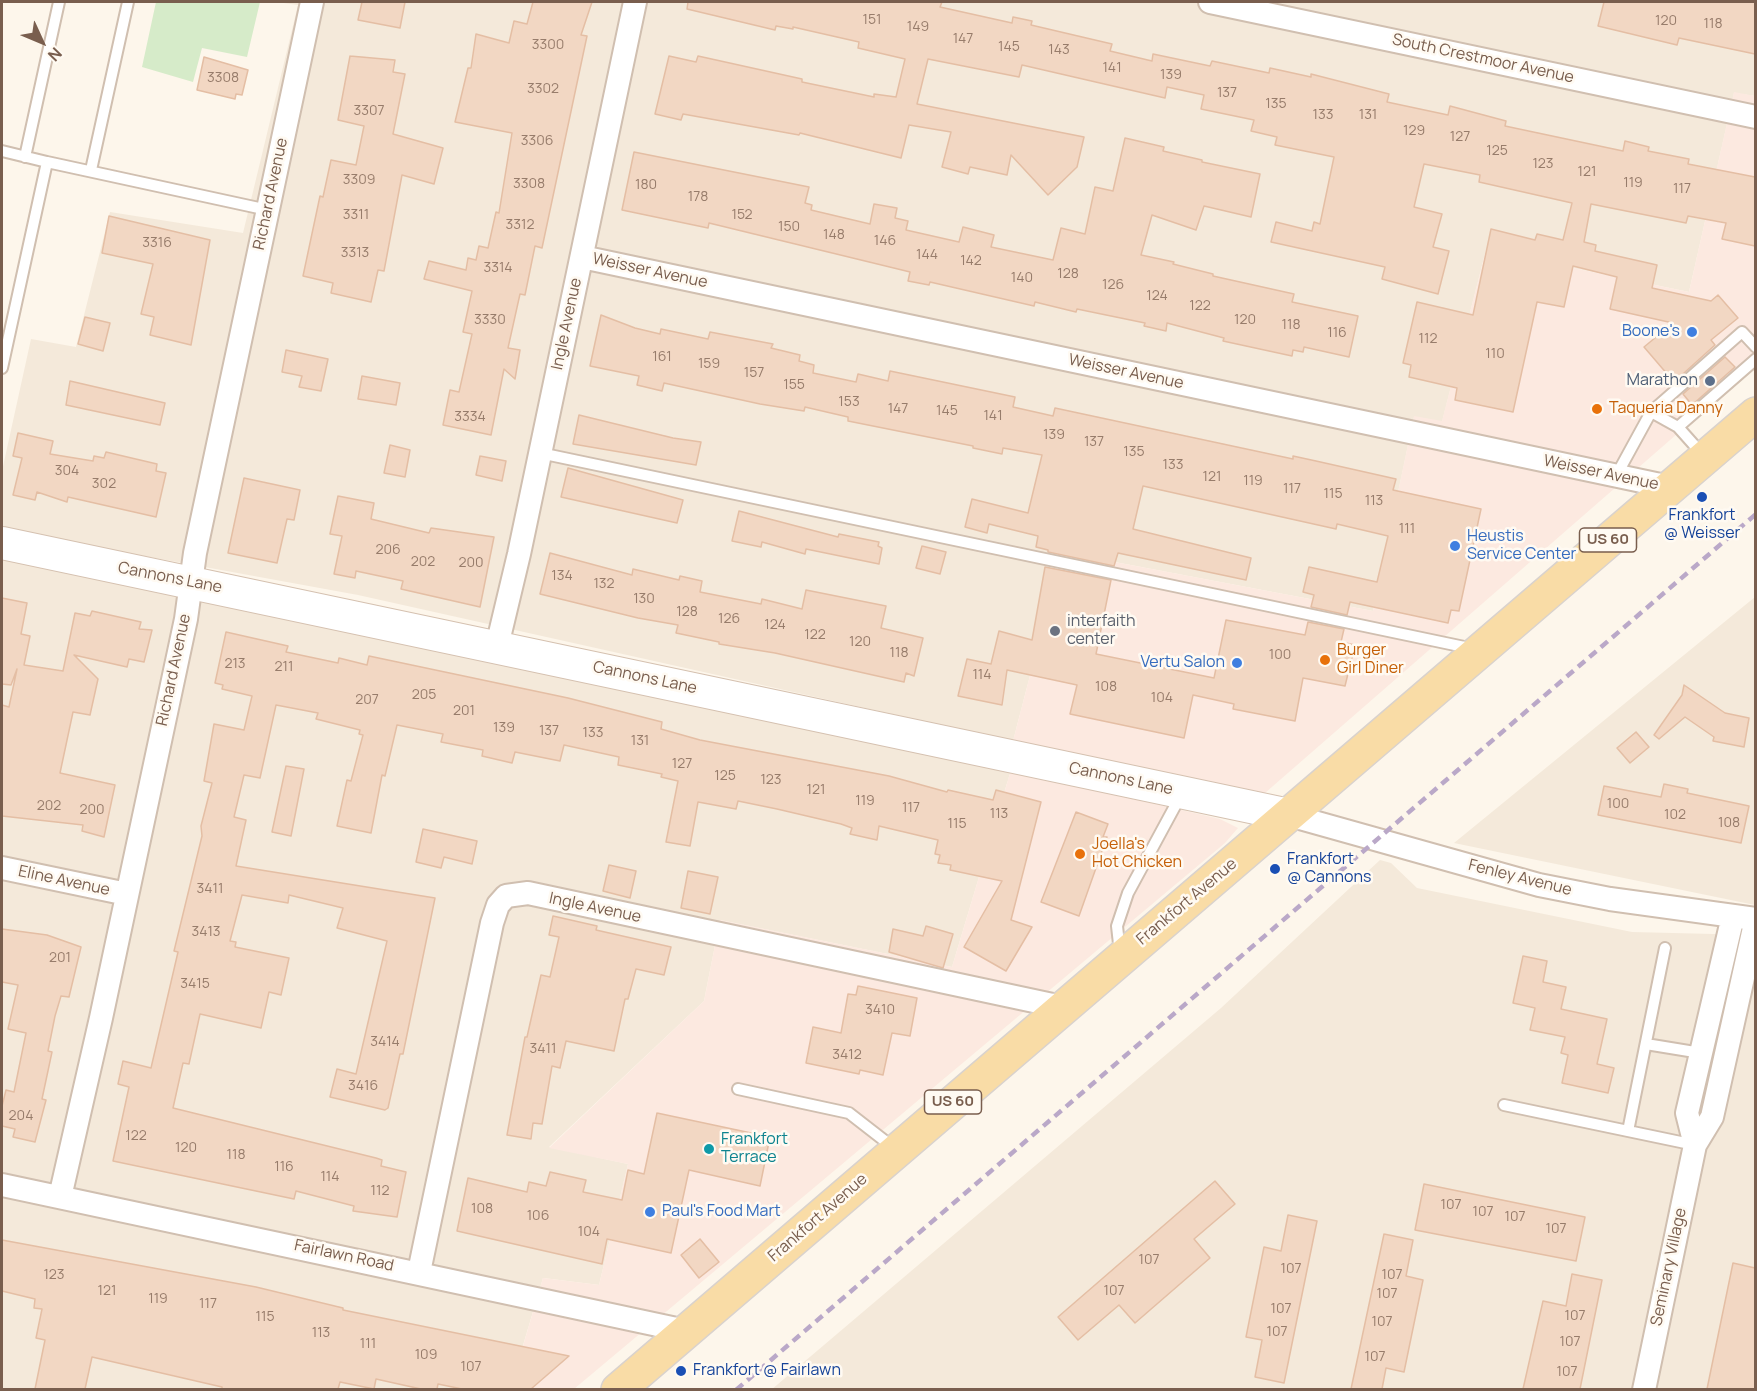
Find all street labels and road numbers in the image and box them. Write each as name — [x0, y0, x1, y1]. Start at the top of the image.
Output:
street label: South Crestmoor Avenue — [1390, 30, 1576, 88]
street label: Richard Avenue — [250, 136, 292, 252]
street label: Weisser Avenue — [591, 249, 709, 293]
street label: Ingle Avenue — [548, 276, 586, 372]
street label: Weisser Avenue — [1067, 350, 1185, 394]
street label: Weisser Avenue — [1542, 451, 1660, 495]
road number: US 60 — [1580, 528, 1636, 552]
street label: Cannons Lane — [116, 558, 224, 598]
street label: Richard Avenue — [153, 612, 195, 728]
street label: Cannons Lane — [591, 658, 699, 698]
street label: Cannons Lane — [1067, 759, 1175, 799]
street label: Frankfort Avenue — [1133, 855, 1241, 949]
street label: Fenley Avenue — [1466, 856, 1574, 900]
street label: Eline Avenue — [16, 862, 112, 900]
street label: Ingle Avenue — [547, 889, 643, 927]
road number: US 60 — [924, 1090, 982, 1114]
street label: Frankfort Avenue — [765, 1170, 871, 1266]
street label: Seminary Village — [1647, 1206, 1691, 1328]
street label: Fairlawn Road — [292, 1236, 396, 1276]

